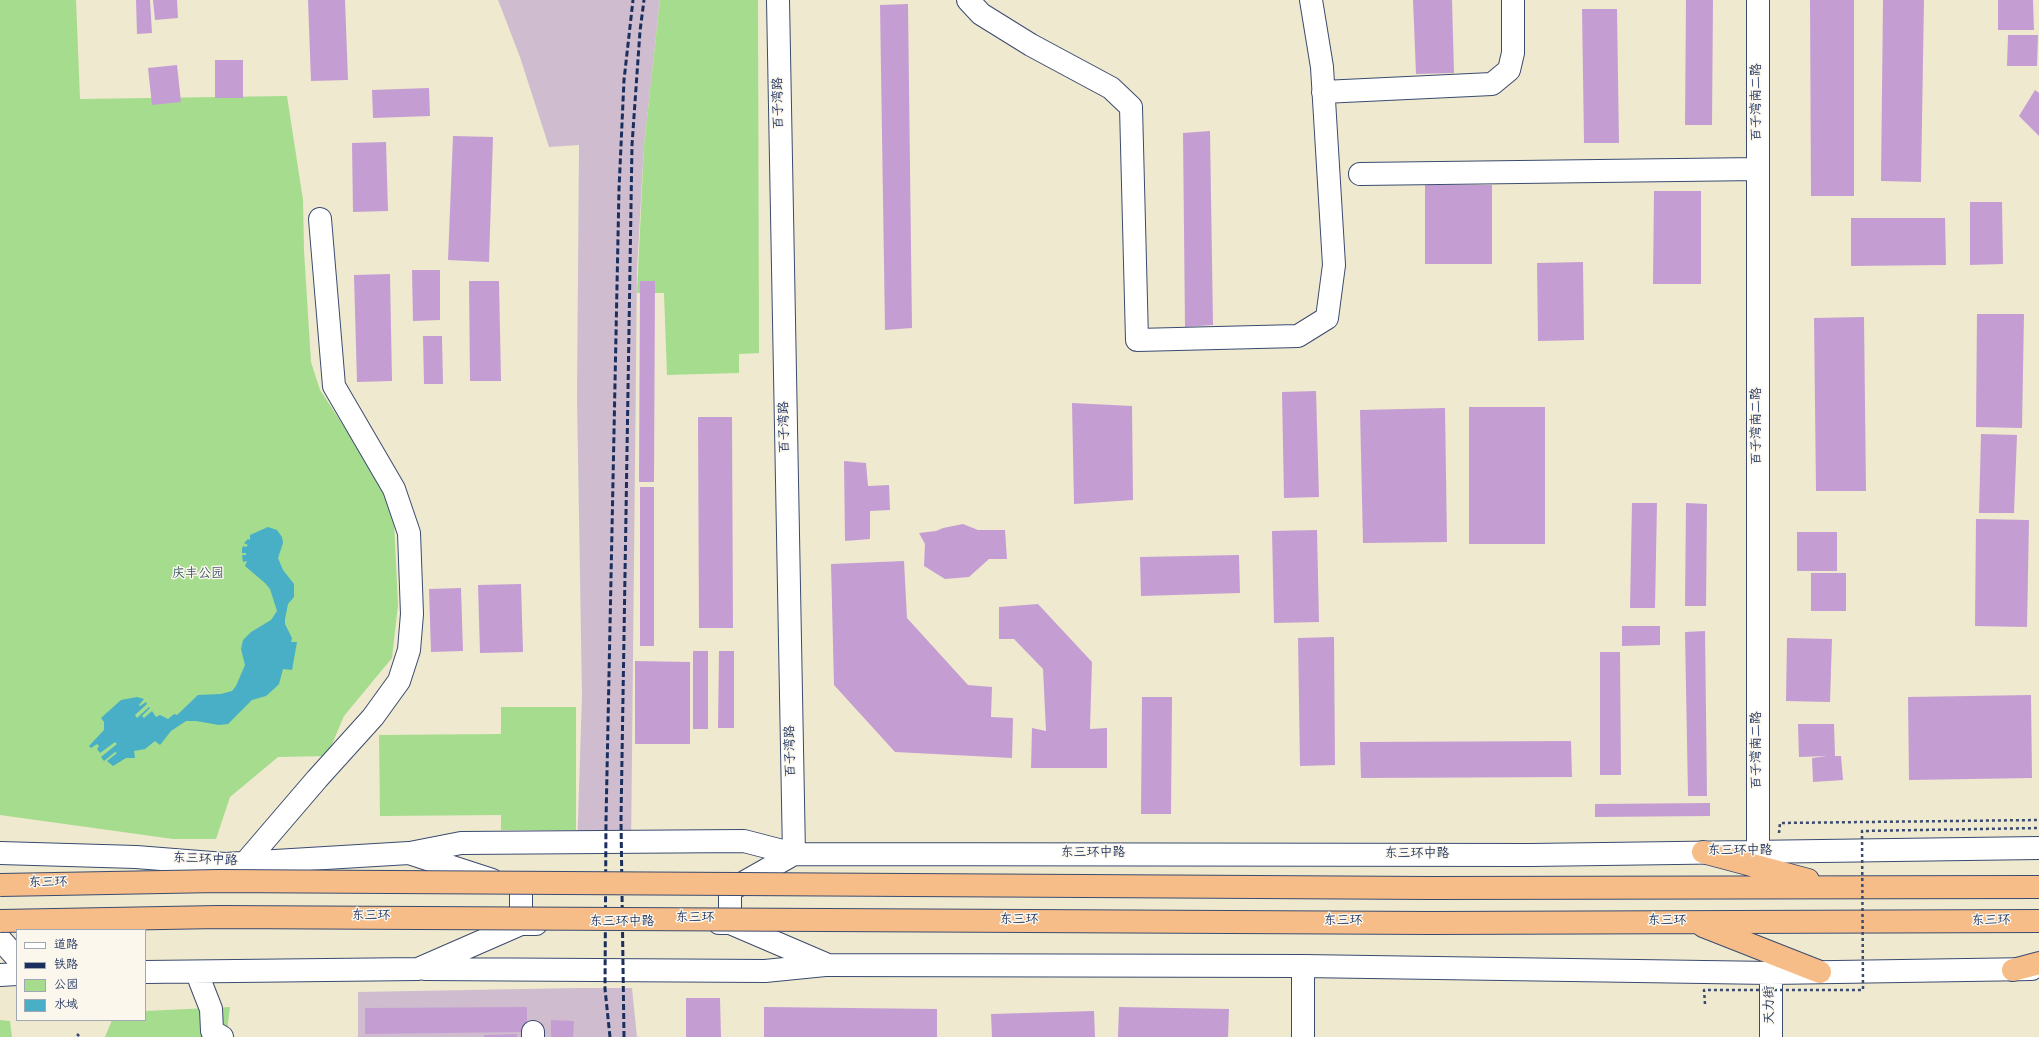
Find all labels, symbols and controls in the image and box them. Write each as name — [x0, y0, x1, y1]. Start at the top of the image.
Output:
street label: 百子湾南二路 — [1750, 63, 1766, 141]
street label: 百子湾路 — [772, 77, 788, 129]
street label: 百子湾南二路 — [1750, 387, 1766, 465]
street label: 百子湾路 — [778, 401, 794, 453]
park label: 庆丰公园 — [172, 567, 224, 583]
street label: 百子湾南二路 — [1750, 711, 1766, 789]
street label: 百子湾路 — [784, 725, 800, 777]
street label: 东三环中路 — [1708, 844, 1772, 860]
street label: 东三环中路 — [1061, 846, 1125, 862]
street label: 东三环中路 — [1385, 847, 1449, 863]
street label: 东三环中路 — [172, 852, 238, 870]
street label: 东三环 — [28, 876, 68, 892]
street label: 东三环 — [352, 909, 390, 925]
street label: 东三环 — [676, 911, 714, 927]
street label: 东三环 — [1000, 913, 1038, 929]
street label: 东三环 — [1324, 914, 1362, 930]
street label: 东三环 — [1648, 914, 1686, 930]
street label: 东三环 — [1971, 914, 2011, 930]
street label: 东三环中路 — [590, 915, 654, 931]
legend — [16, 929, 146, 1021]
text: 道路 — [54, 937, 78, 954]
text: 铁路 — [54, 957, 78, 974]
text: 公园 — [54, 977, 78, 994]
street label: 天力街 — [1763, 986, 1779, 1024]
text: 水域 — [54, 997, 78, 1014]

